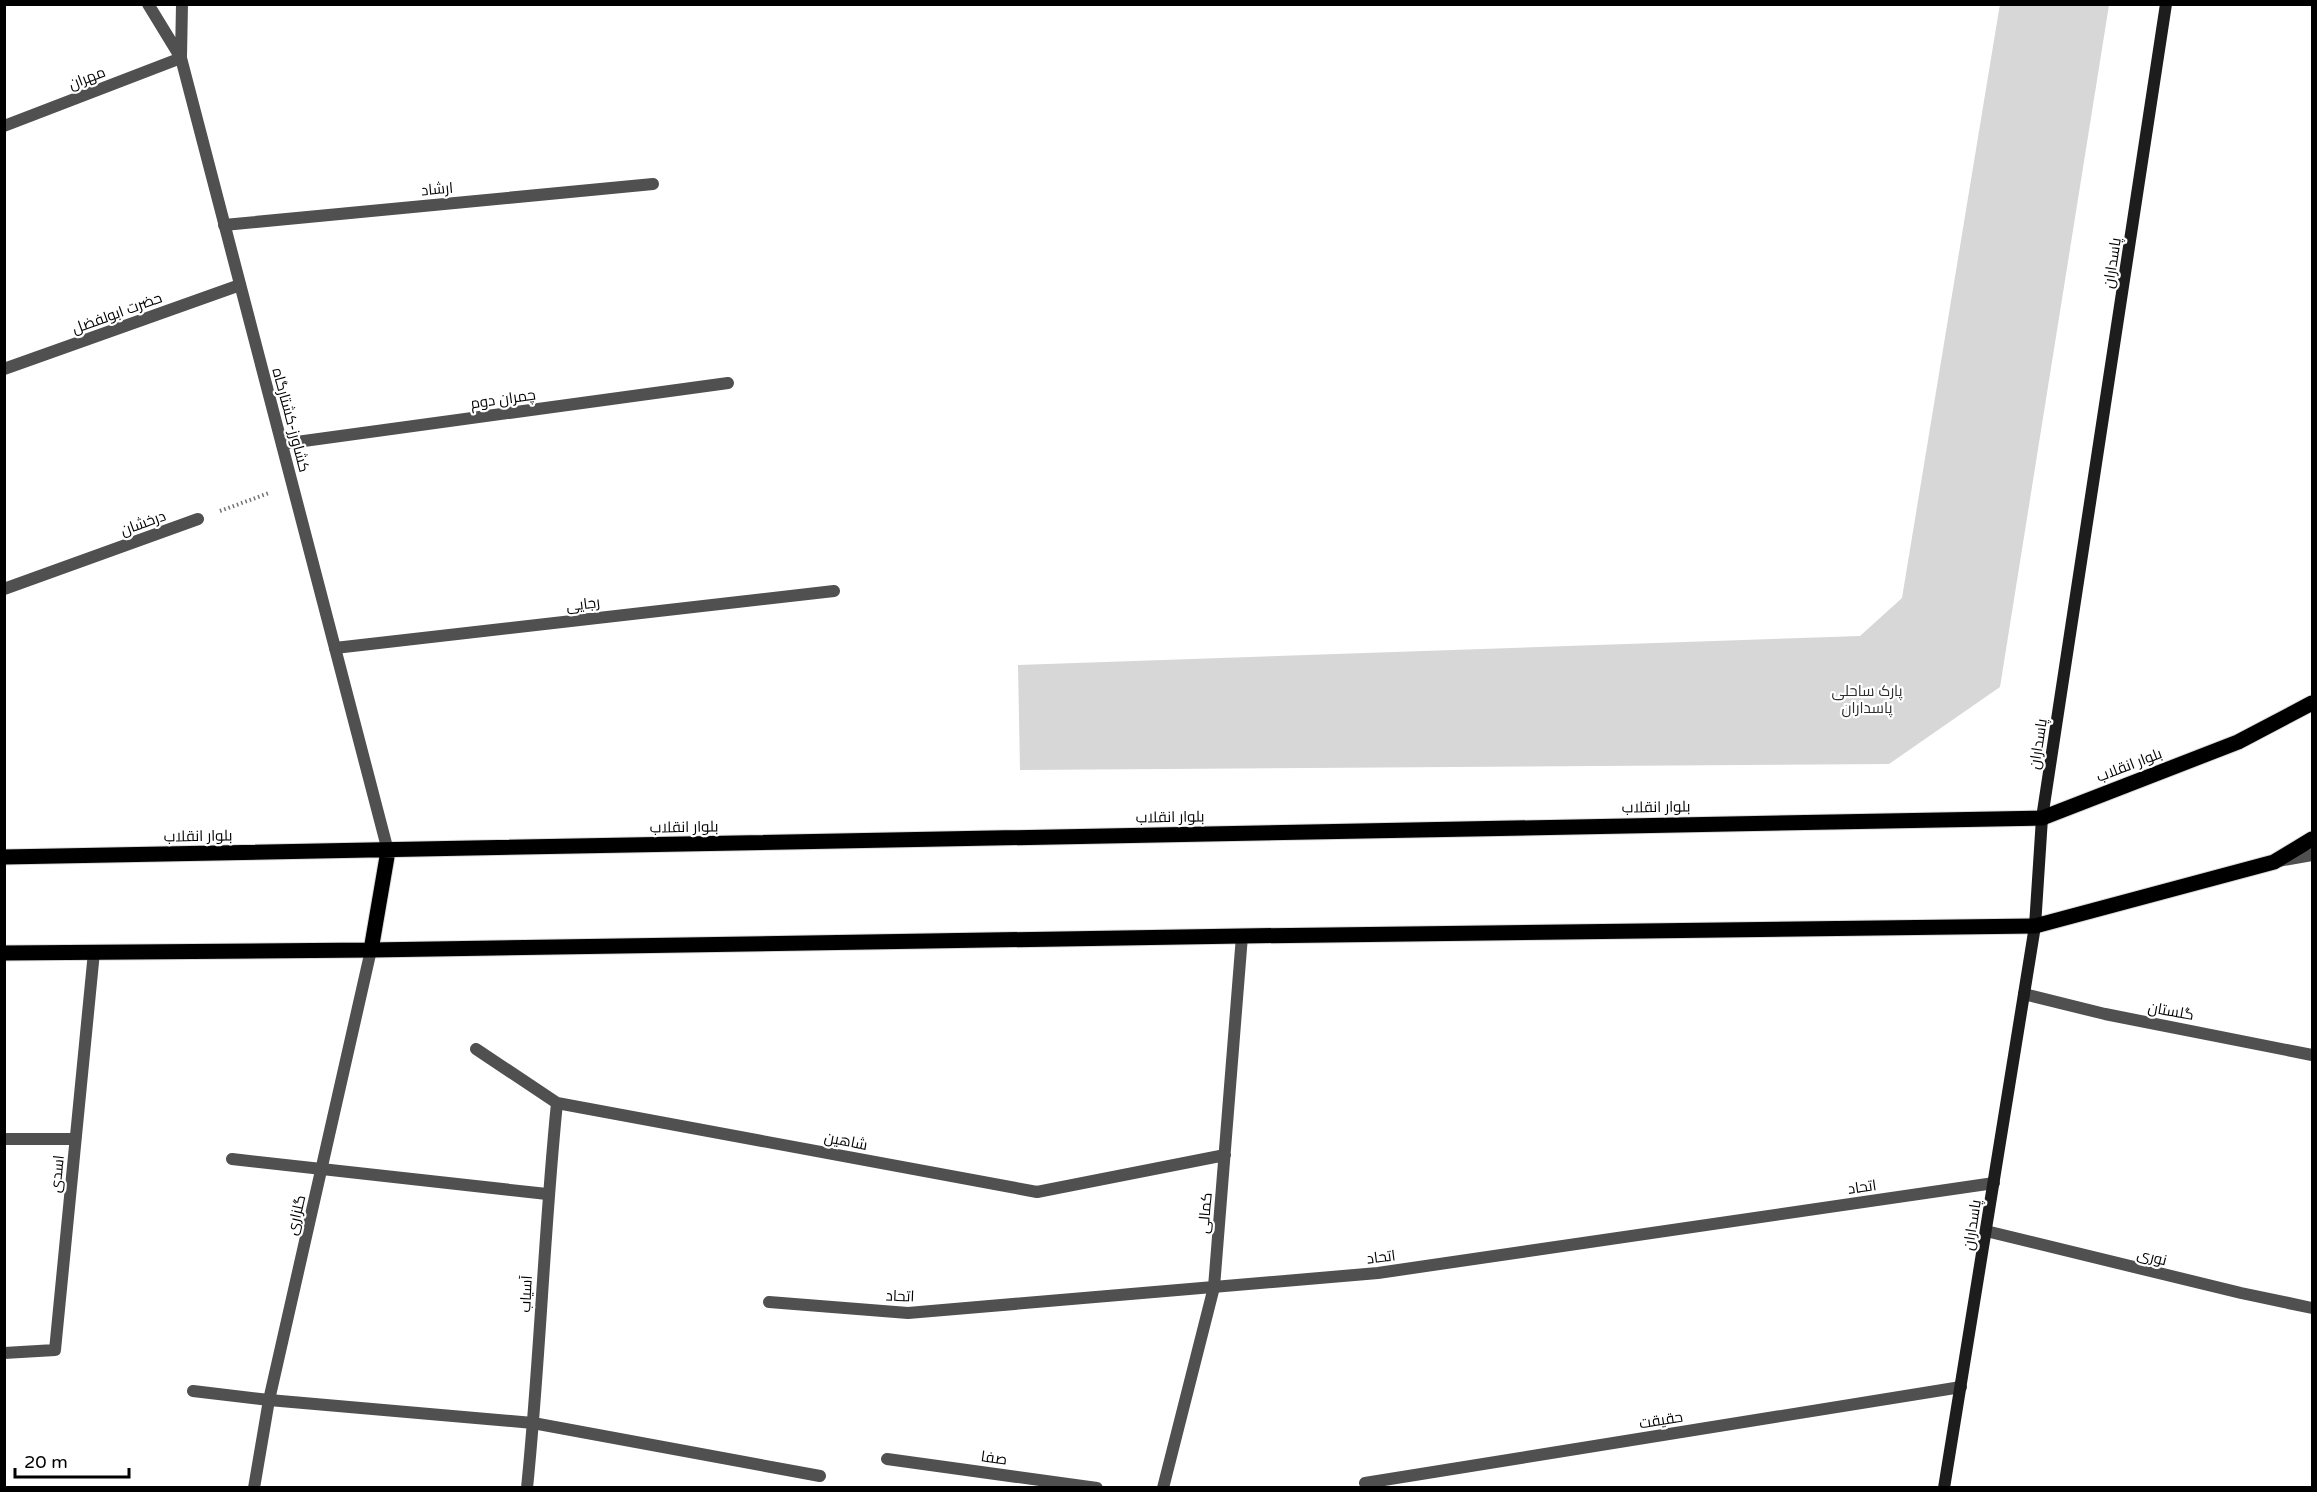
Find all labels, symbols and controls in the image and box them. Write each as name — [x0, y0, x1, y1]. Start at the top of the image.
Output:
street label: مهران — [66, 63, 108, 94]
street label: ارشاد — [420, 179, 454, 199]
street label: پاسداران — [2099, 236, 2126, 290]
street label: حضرت ابولفضل — [69, 288, 165, 339]
street label: کشاورز-کشتارگاه — [268, 366, 314, 474]
street label: چمران دوم — [469, 386, 537, 413]
street label: درخشان — [118, 507, 168, 540]
street label: رجایی — [565, 593, 601, 616]
park label: پارک ساحلی پاسداران — [1831, 682, 1903, 718]
street label: پاسداران — [2025, 717, 2052, 771]
street label: بلوار انقلاب — [2094, 744, 2164, 786]
street label: بلوار انقلاب — [1621, 797, 1691, 817]
street label: بلوار انقلاب — [1135, 807, 1205, 827]
street label: بلوار انقلاب — [649, 817, 719, 837]
street label: بلوار انقلاب — [163, 826, 233, 846]
street label: گلستان — [2146, 998, 2195, 1025]
street label: شاهین — [823, 1128, 869, 1155]
street label: اسدی — [46, 1154, 69, 1194]
street label: اتحاد — [1847, 1176, 1877, 1198]
street label: کمالی — [1194, 1192, 1217, 1234]
street label: گلزاری — [283, 1193, 310, 1237]
street label: پاسداران — [1959, 1198, 1986, 1252]
street label: نوری — [2135, 1245, 2169, 1270]
street label: اتحاد — [1366, 1246, 1396, 1268]
street label: آسیاب — [516, 1275, 536, 1313]
street label: اتحاد — [885, 1287, 915, 1305]
street label: حقیقت — [1638, 1408, 1684, 1432]
scale bar — [15, 1441, 129, 1479]
street label: صفا — [980, 1447, 1008, 1469]
text: 20 m — [24, 1451, 68, 1473]

